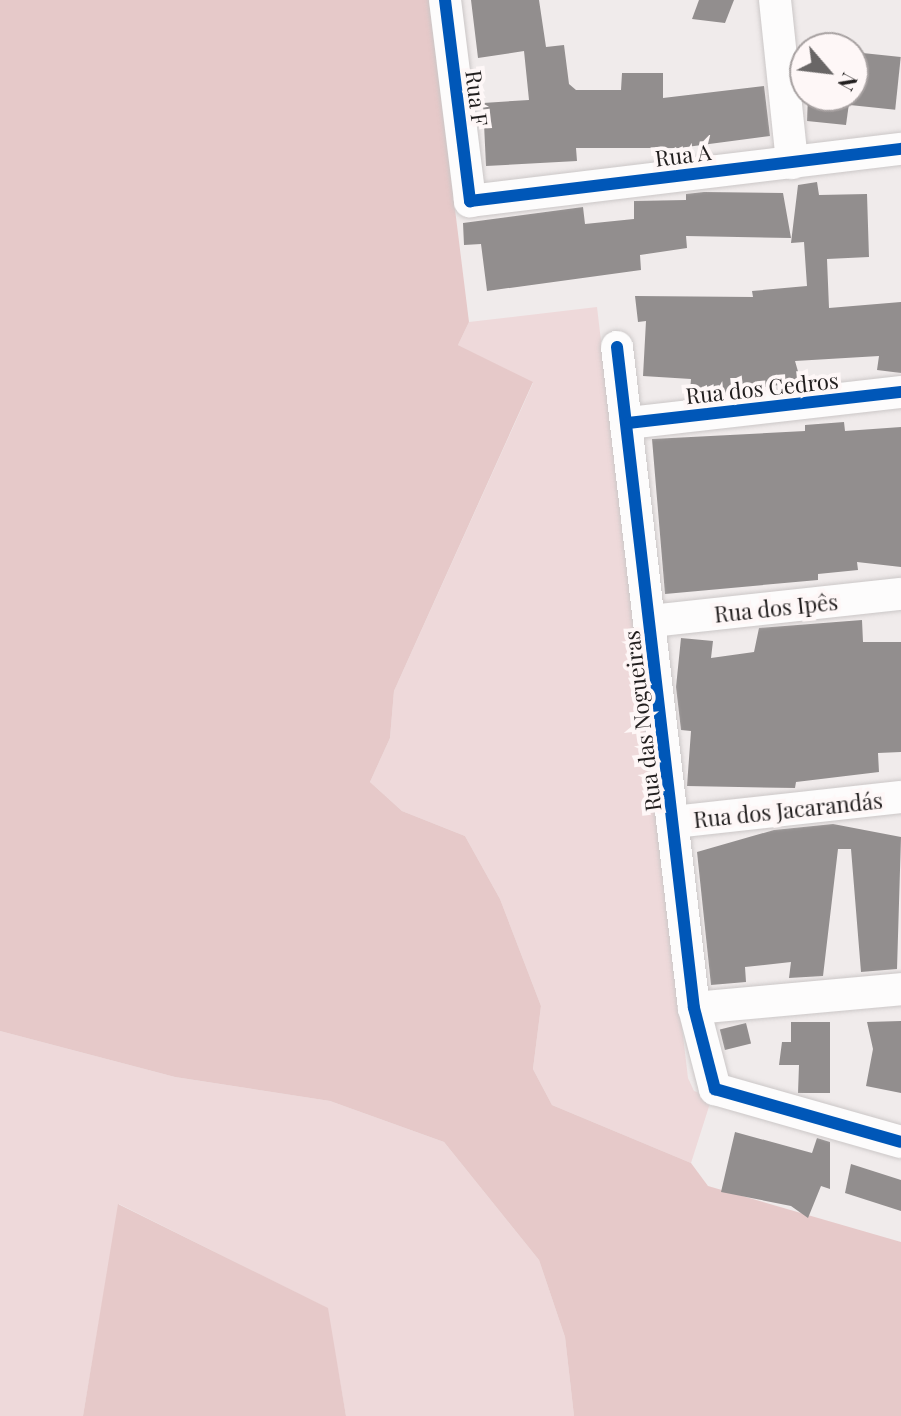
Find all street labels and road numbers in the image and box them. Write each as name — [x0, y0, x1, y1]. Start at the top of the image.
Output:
street label: Rua F — [460, 69, 494, 127]
street label: Rua A — [653, 138, 713, 172]
street label: Rua dos Cedros — [684, 367, 840, 409]
street label: Rua dos Ipês — [713, 588, 839, 628]
street label: Rua das Nogueiras — [618, 629, 666, 813]
street label: Rua dos Jacarandás — [692, 787, 884, 833]

